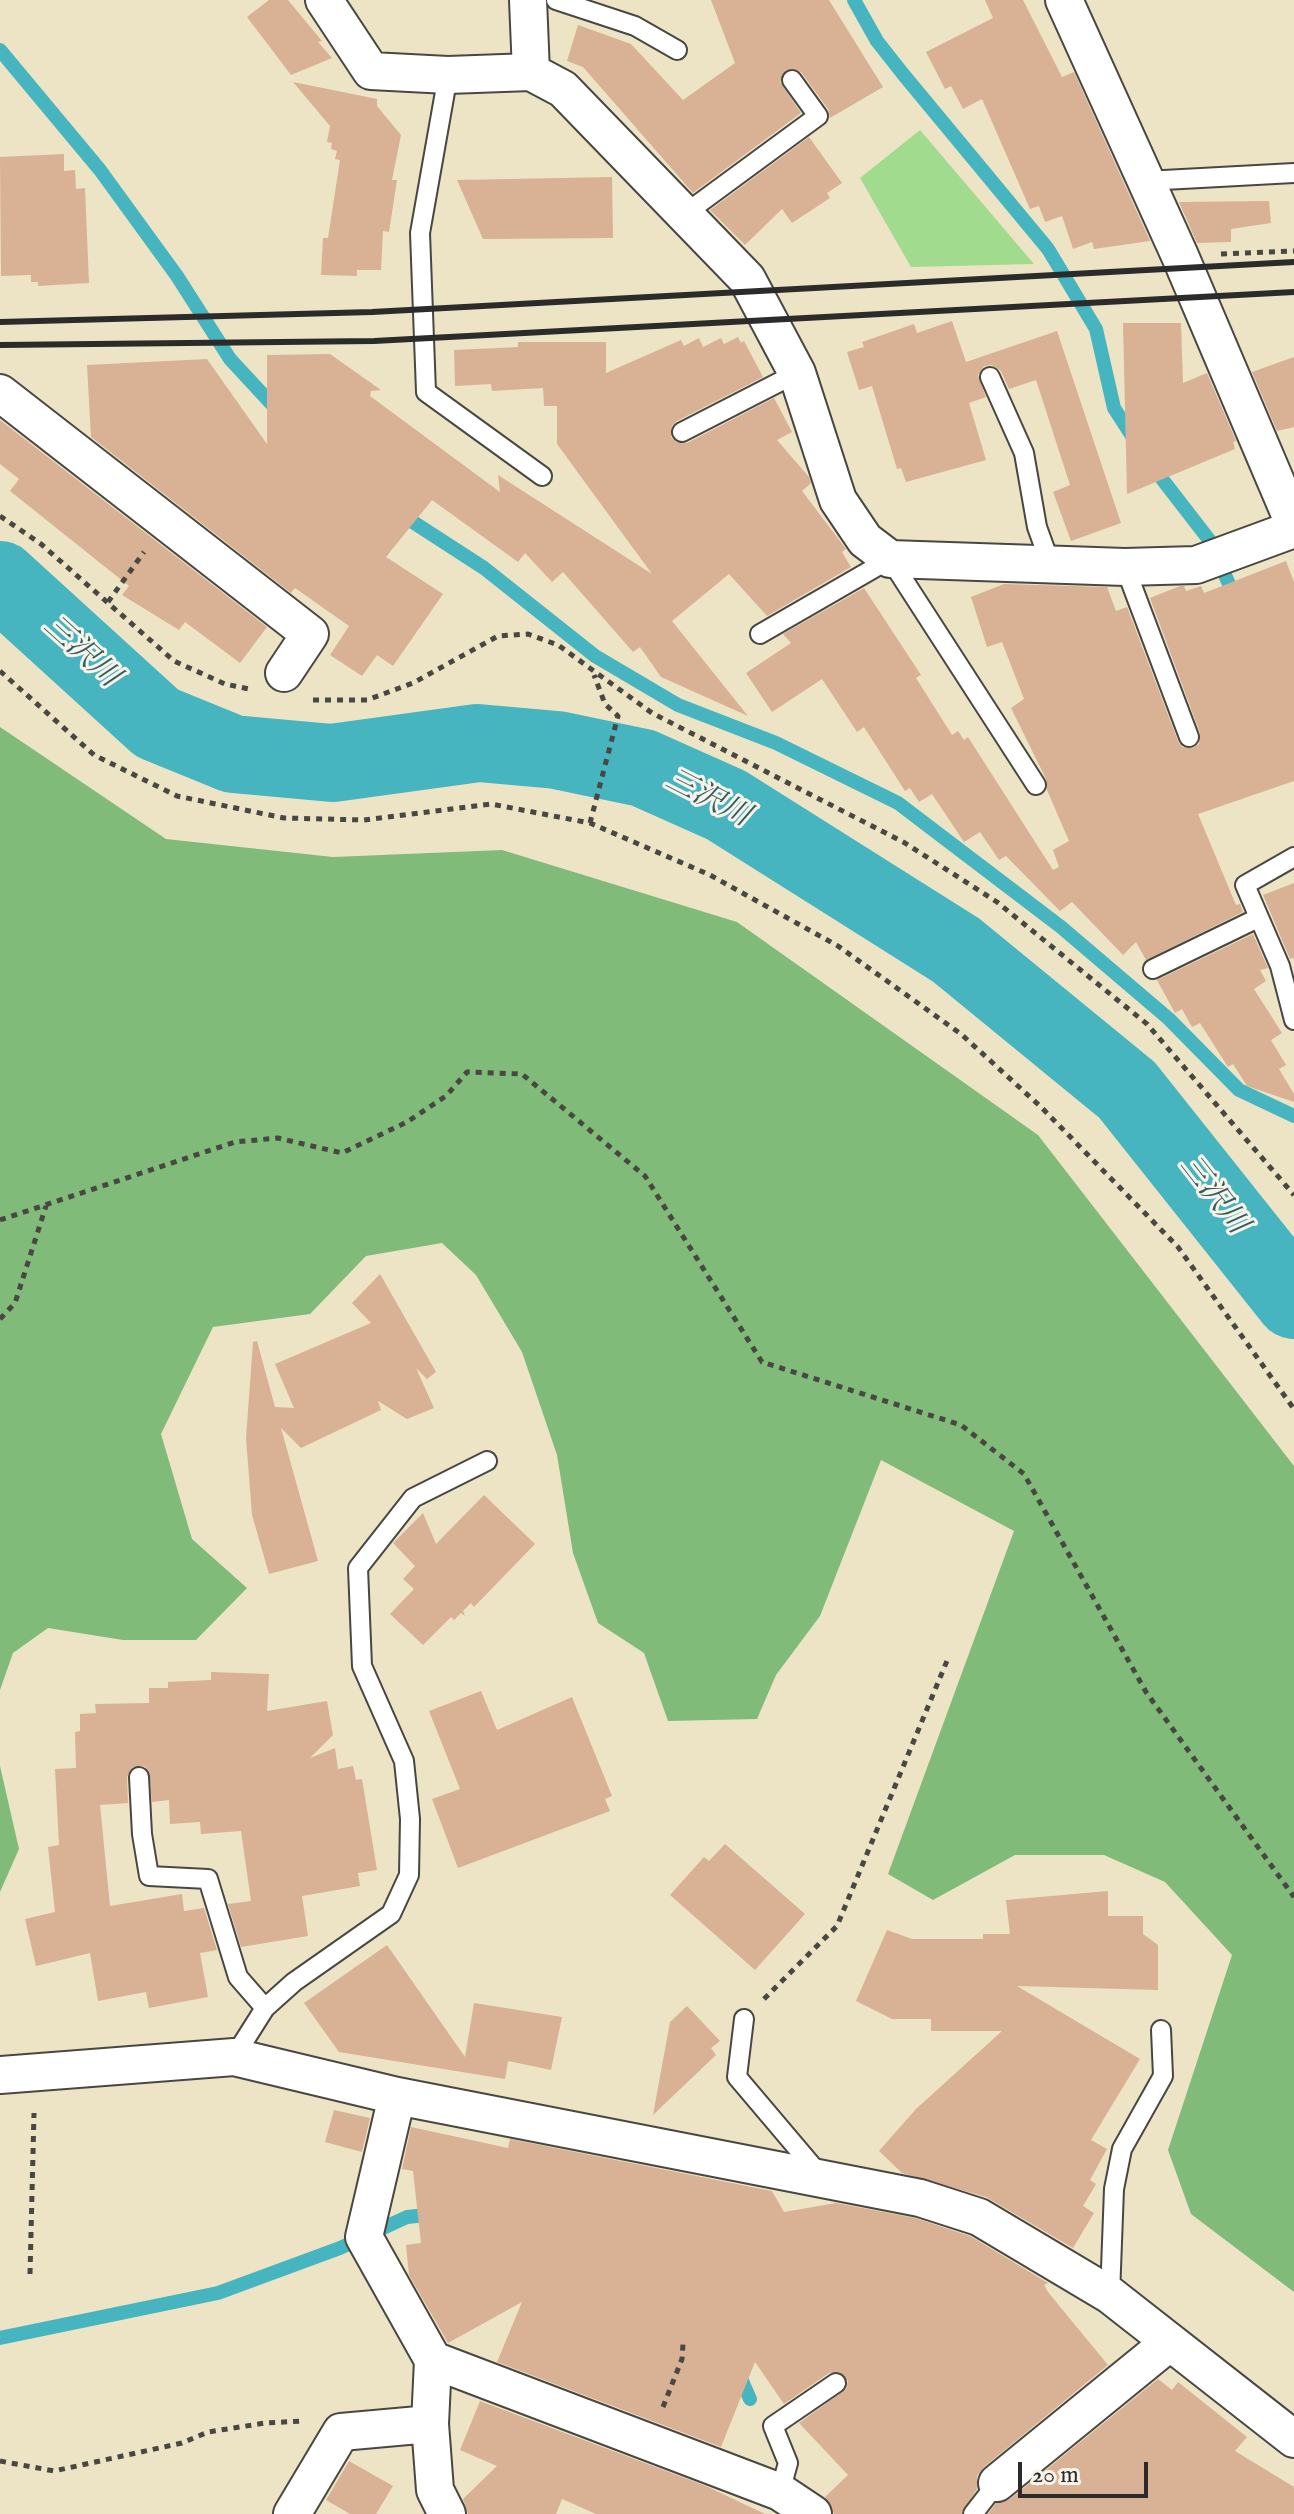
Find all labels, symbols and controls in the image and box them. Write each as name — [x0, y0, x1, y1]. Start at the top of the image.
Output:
water label: 三沢川 — [35, 610, 125, 696]
water label: 三沢川 — [659, 764, 755, 836]
water label: 三沢川 — [1170, 1149, 1254, 1243]
scale bar — [1022, 2446, 1152, 2496]
text: 20 m — [1032, 2460, 1079, 2491]

